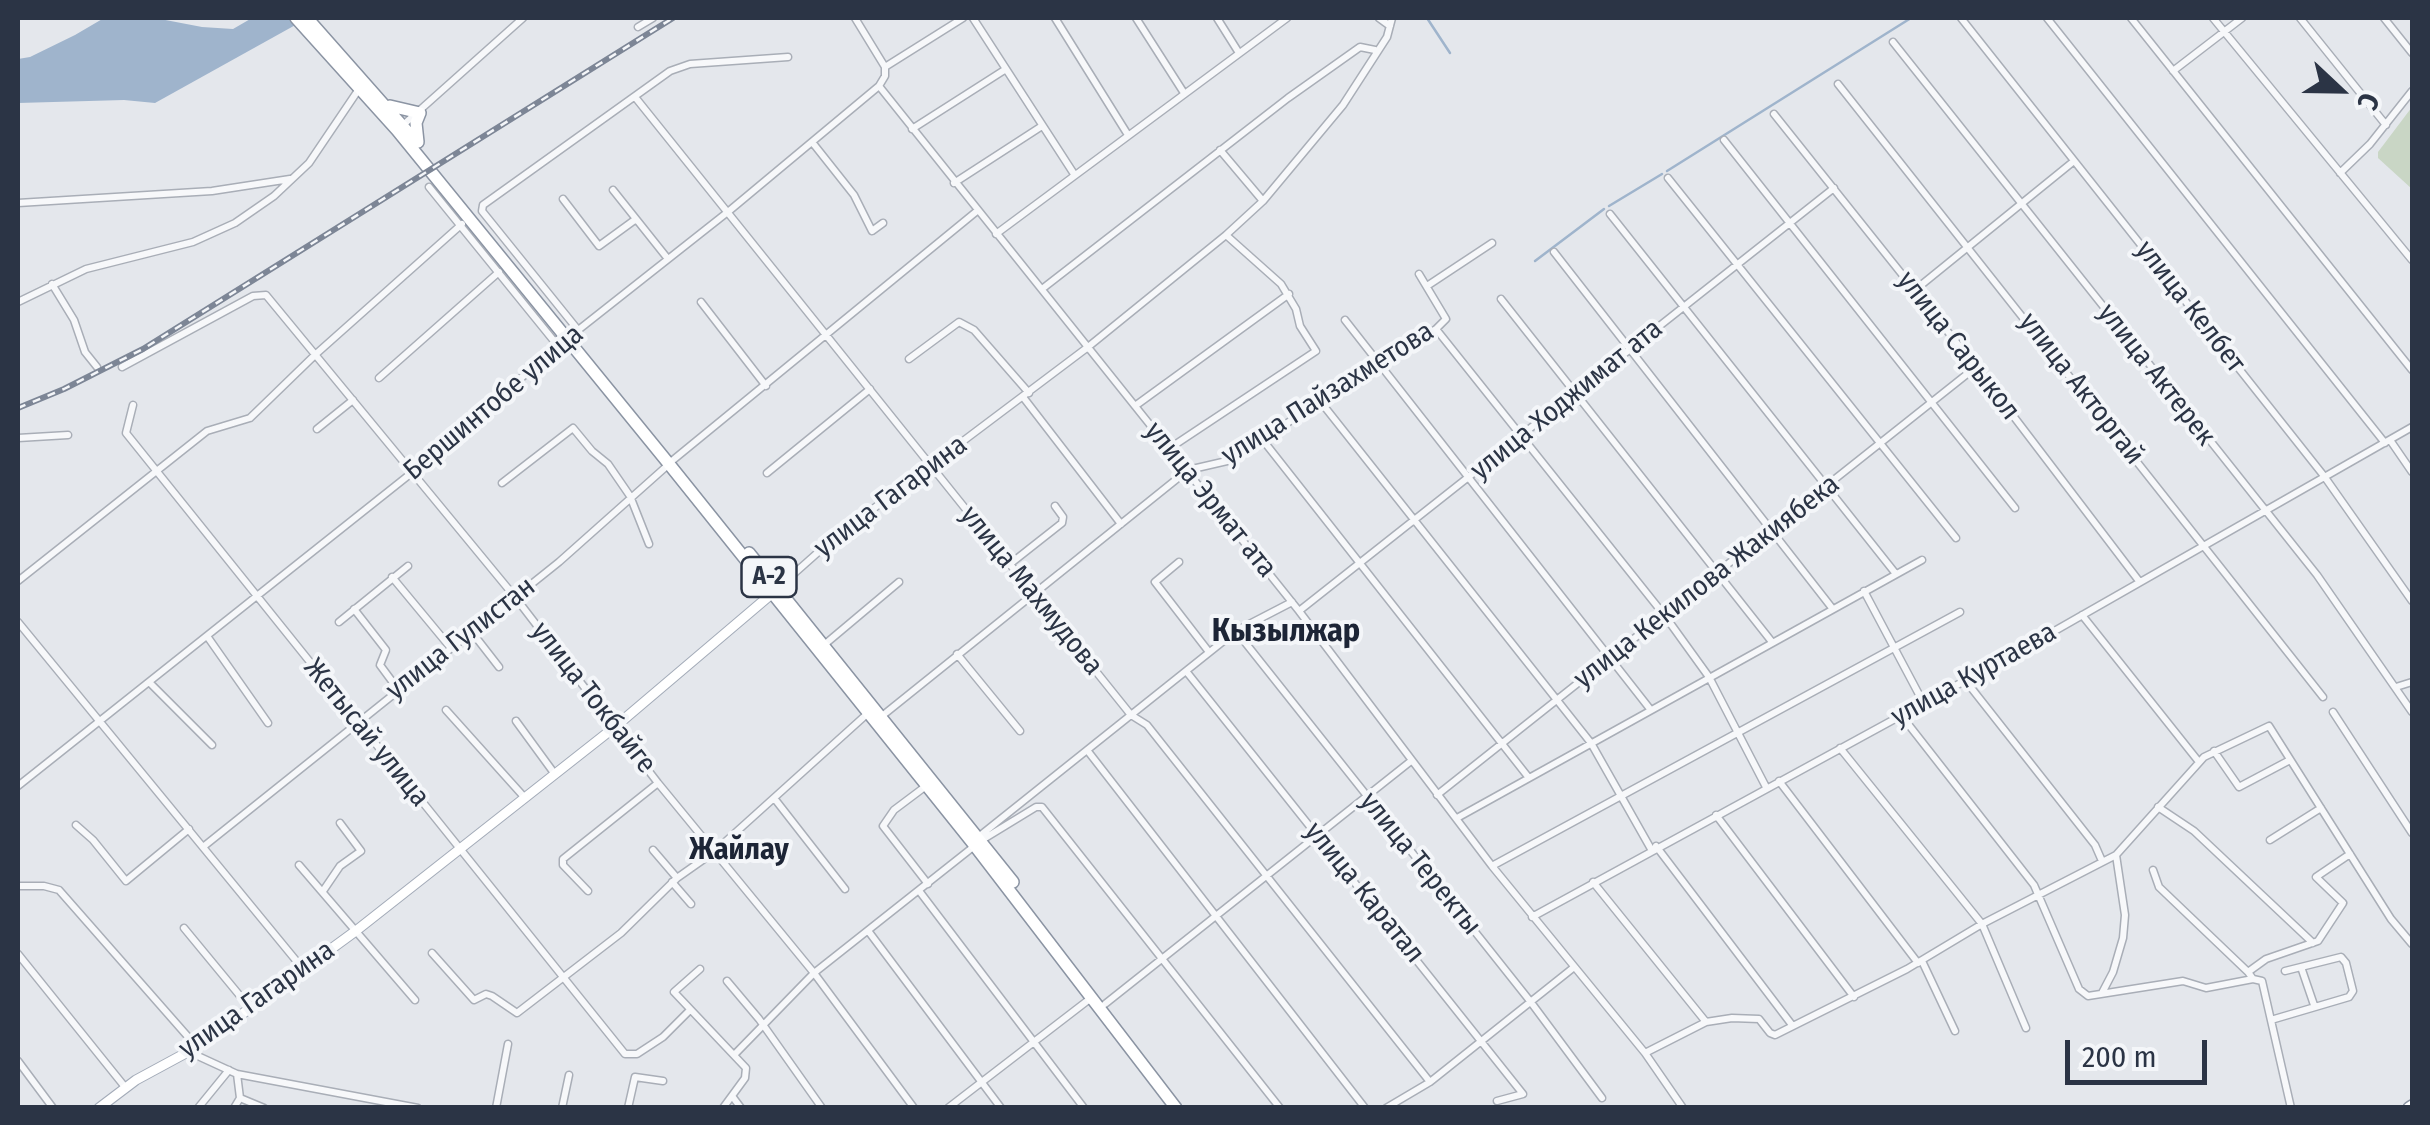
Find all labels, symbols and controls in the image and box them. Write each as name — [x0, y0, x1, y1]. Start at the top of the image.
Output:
north arrow — [2290, 40, 2390, 140]
text: С — [2350, 88, 2386, 114]
street label: улица Келбет — [2128, 234, 2252, 380]
street label: улица Сарыкол — [1889, 265, 2027, 427]
street label: улица Актерек — [2090, 297, 2222, 453]
street label: улица Акторгай — [2011, 306, 2151, 472]
street label: улица Ходжимат ата — [1464, 312, 1670, 488]
street label: улица Пайзахметова — [1216, 315, 1440, 473]
street label: Бершинтобе улица — [397, 318, 591, 488]
street label: улица Эрмат ата — [1137, 415, 1283, 585]
street label: улица Гагарина — [808, 429, 974, 565]
street label: улица Кекилова Жакиябека — [1568, 468, 1846, 696]
street label: улица Махмудова — [952, 500, 1110, 682]
road number: A-2 — [742, 557, 796, 597]
street label: улица Гулистан — [380, 570, 542, 708]
district label: Кызылжар — [1212, 613, 1360, 651]
street label: улица Токбайге — [523, 616, 663, 780]
street label: улица Куртаева — [1886, 616, 2062, 734]
street label: Жетысай улица — [296, 652, 436, 814]
street label: улица Теректы — [1352, 786, 1488, 942]
street label: улица Каратал — [1297, 816, 1431, 970]
district label: Жайлау — [689, 833, 789, 869]
street label: улица Гагарина — [173, 934, 341, 1066]
scale bar — [2070, 1020, 2212, 1082]
text: 200 m — [2082, 1039, 2157, 1075]

